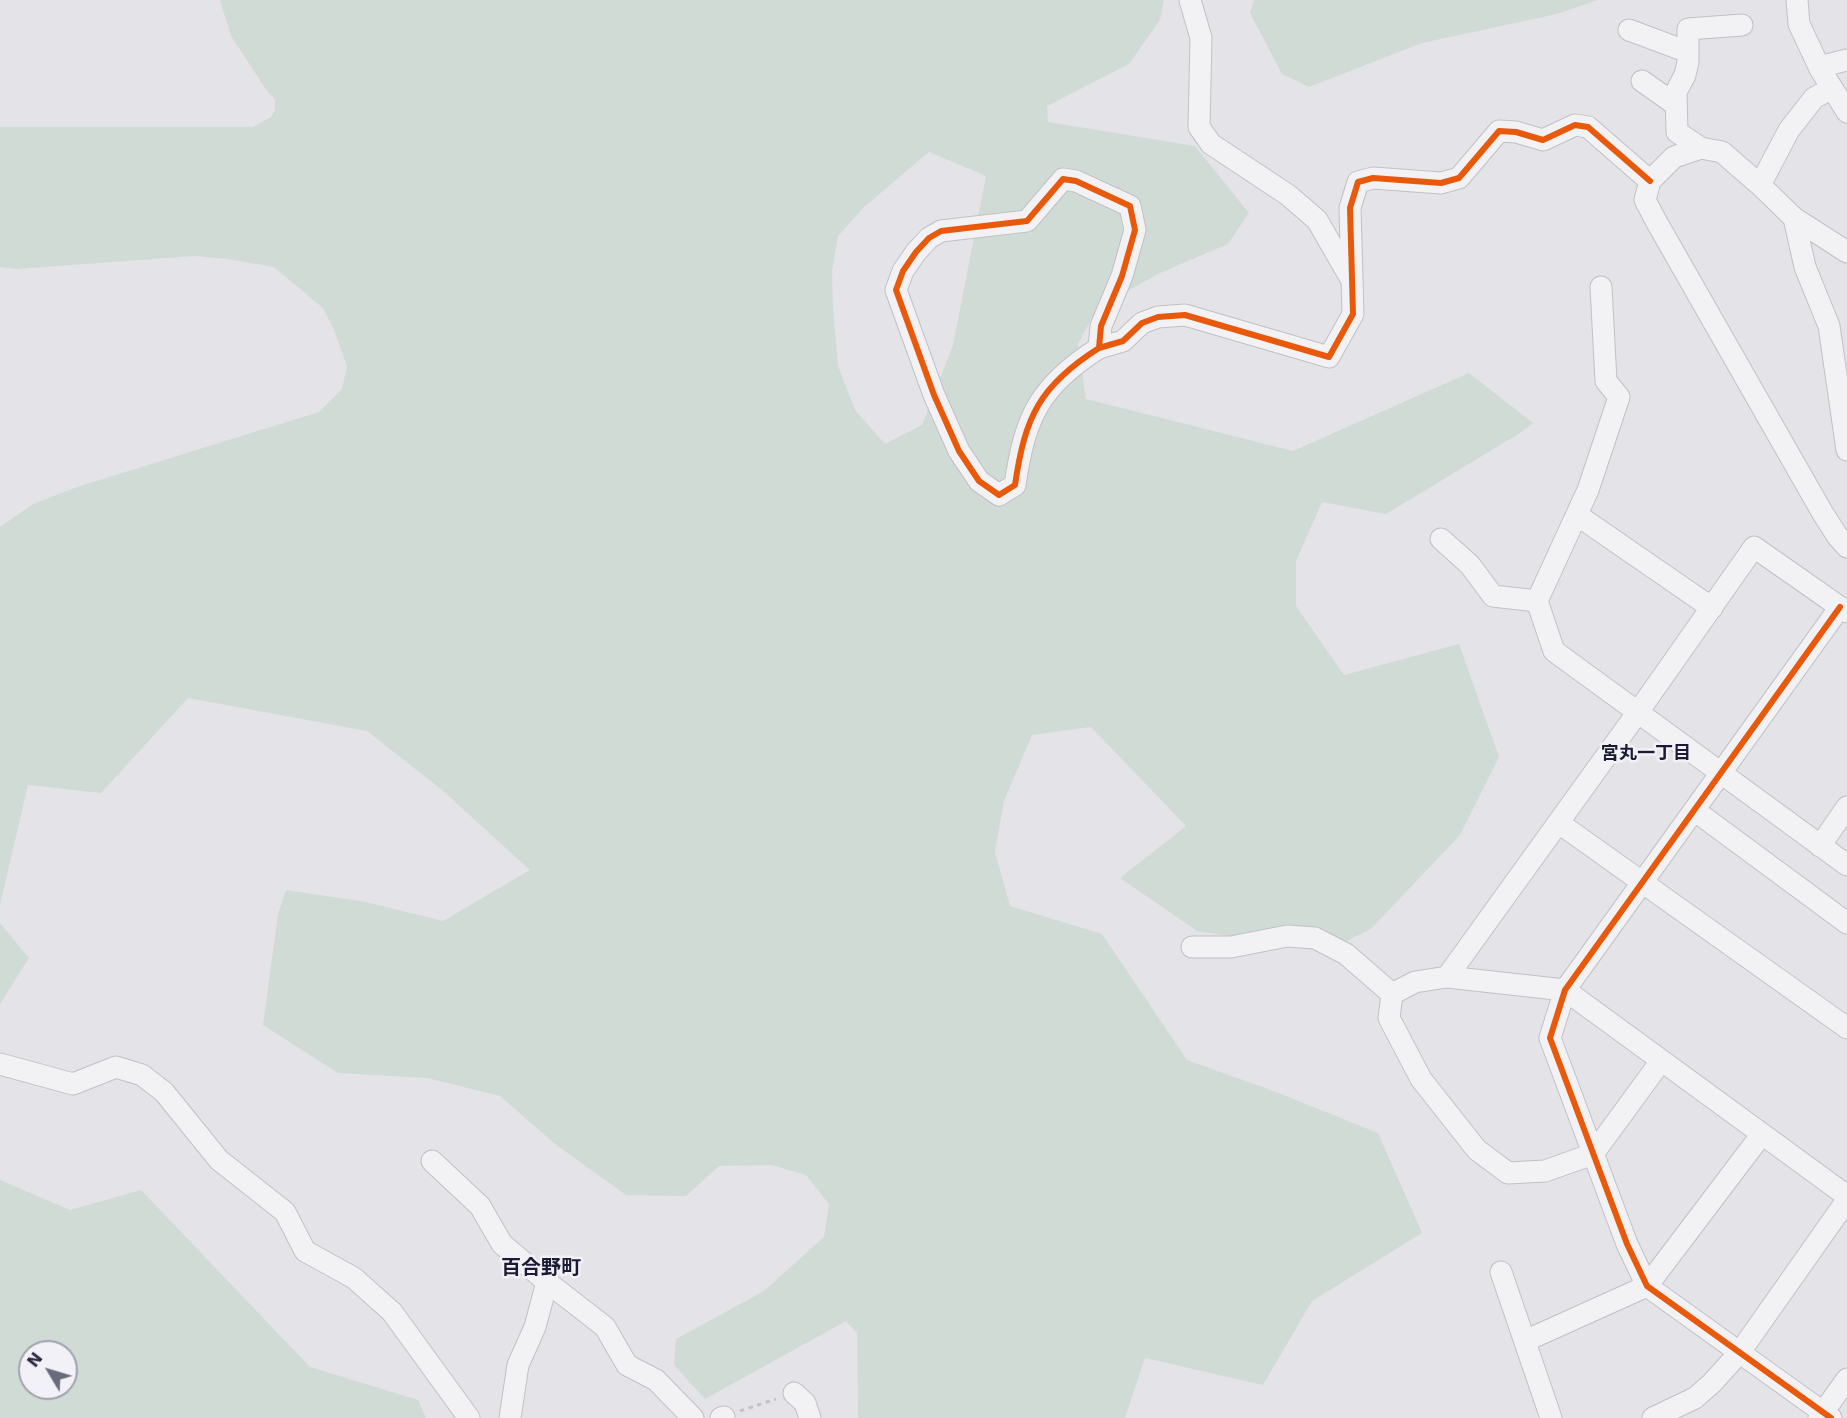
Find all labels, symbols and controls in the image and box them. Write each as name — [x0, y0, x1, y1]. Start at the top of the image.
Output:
district label: 宮丸一丁目 — [1601, 743, 1691, 765]
district label: 百合野町 — [501, 1257, 581, 1281]
north arrow — [18, 1340, 78, 1400]
text: N — [23, 1349, 47, 1371]

